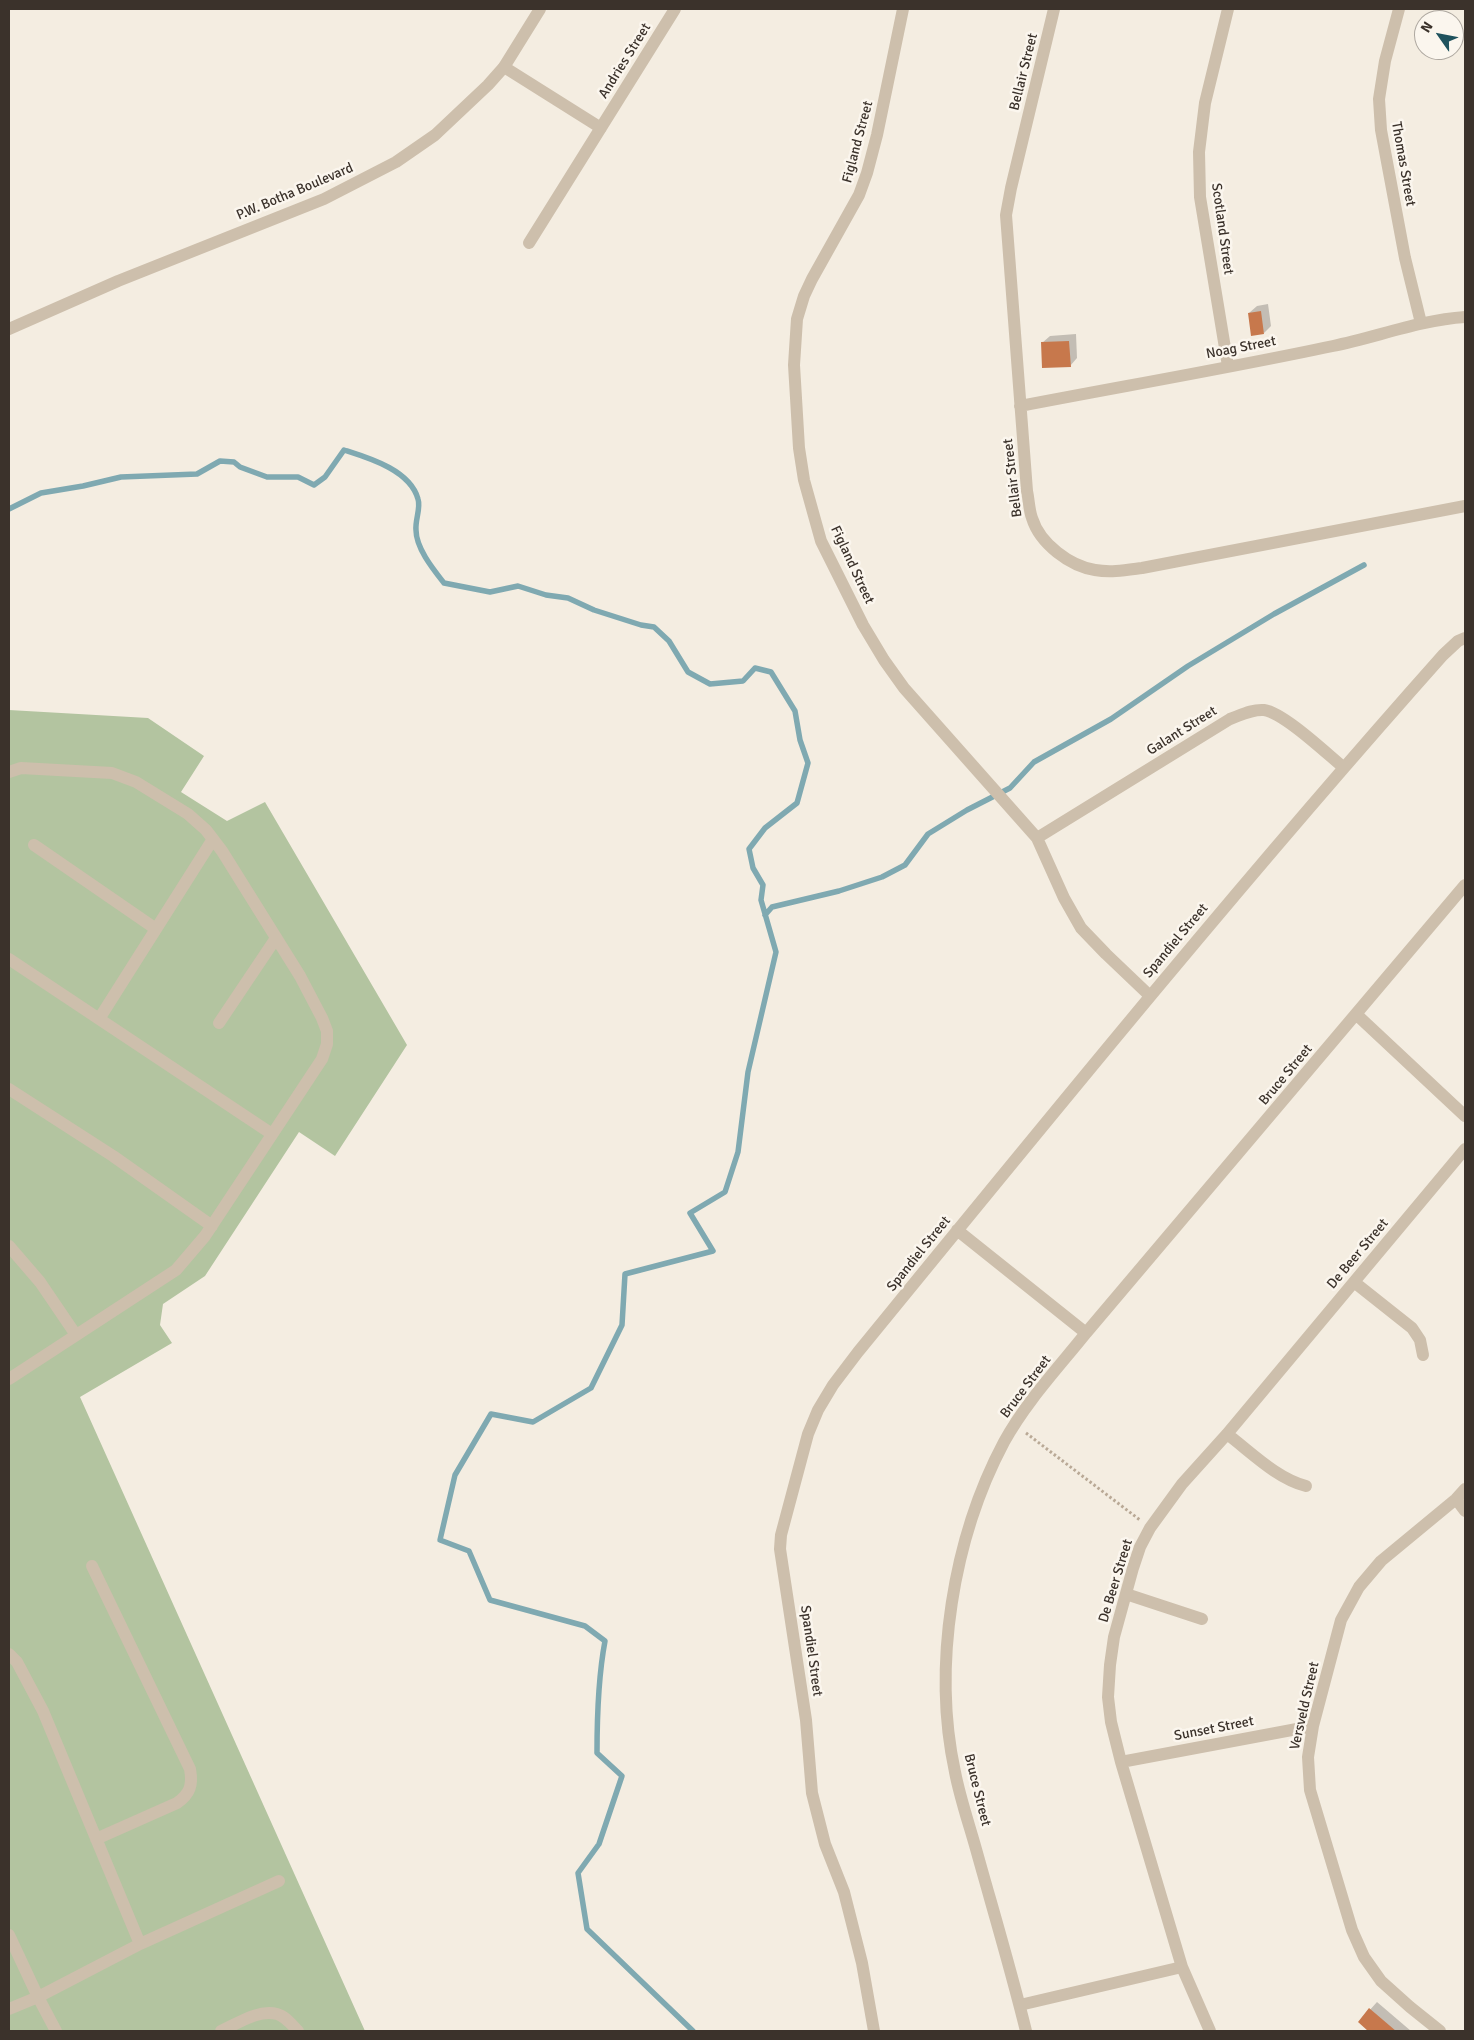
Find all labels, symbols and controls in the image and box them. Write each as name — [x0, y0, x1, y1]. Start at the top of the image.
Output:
north arrow — [1414, 10, 1464, 60]
text: N — [1417, 18, 1437, 36]
street label: Andries Street — [595, 20, 655, 102]
street label: Bellair Street — [1006, 32, 1042, 112]
street label: Figland Street — [839, 99, 877, 185]
street label: Thomas Street — [1387, 120, 1419, 208]
street label: P.W. Botha Boulevard — [234, 160, 356, 224]
street label: Scotland Street — [1207, 182, 1237, 276]
street label: Noag Street — [1205, 333, 1277, 363]
street label: Bellair Street — [1000, 438, 1026, 518]
street label: Figland Street — [827, 523, 877, 607]
street label: Galant Street — [1144, 703, 1220, 759]
street label: Spandiel Street — [1140, 900, 1212, 982]
street label: Bruce Street — [1256, 1041, 1316, 1109]
street label: Spandiel Street — [884, 1213, 954, 1295]
street label: De Beer Street — [1324, 1216, 1392, 1292]
street label: Bruce Street — [997, 1352, 1055, 1422]
street label: De Beer Street — [1095, 1537, 1137, 1625]
street label: Spandiel Street — [796, 1604, 826, 1698]
street label: Versveld Street — [1287, 1660, 1323, 1752]
street label: Sunset Street — [1173, 1713, 1255, 1745]
street label: Bruce Street — [960, 1752, 994, 1828]

